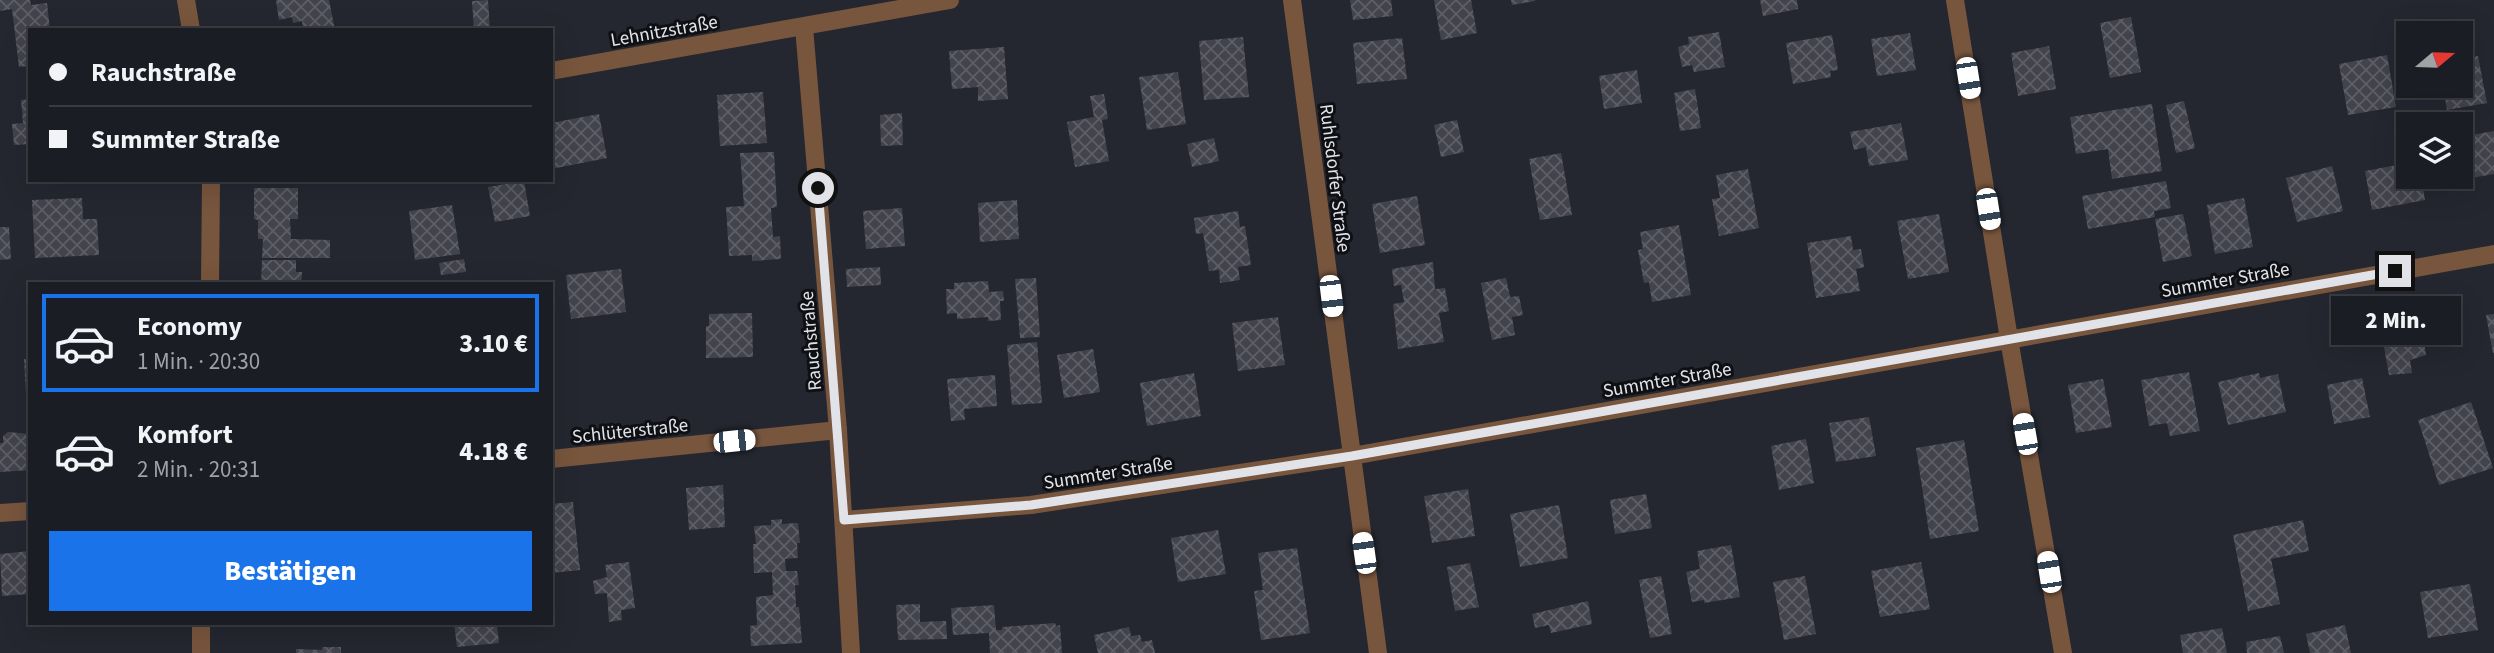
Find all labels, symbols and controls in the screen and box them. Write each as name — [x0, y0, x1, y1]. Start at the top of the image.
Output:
street label: Lehnitzstraße — [609, 9, 720, 54]
north arrow — [2396, 21, 2473, 98]
map controls — [2396, 21, 2473, 189]
text: Rauchstraße — [91, 54, 236, 91]
car — [1955, 56, 1982, 100]
street label: Ruhlsdorfer Straße — [1312, 103, 1357, 254]
button: layers — [2396, 112, 2473, 189]
text: Summter Straße — [91, 121, 280, 158]
route start — [802, 172, 834, 204]
car — [1975, 187, 2002, 231]
route end — [2379, 255, 2411, 287]
street label: Summter Straße — [2159, 256, 2292, 305]
car — [1319, 274, 1344, 318]
street label: Rauchstraße — [794, 290, 829, 392]
callout: 2 Min. — [2330, 296, 2460, 344]
text: 2 Min. — [2365, 304, 2427, 337]
text: Economy — [137, 308, 242, 345]
icon: car — [53, 312, 116, 375]
text: 3.10 € — [459, 325, 528, 362]
text: 1 Min. · 20:30 — [137, 345, 260, 378]
street label: Summter Straße — [1601, 356, 1734, 405]
car — [2012, 411, 2039, 457]
street label: Schlüterstraße — [571, 412, 690, 451]
text: Komfort — [137, 416, 233, 453]
icon: car — [53, 420, 116, 483]
car — [713, 428, 756, 454]
text: 4.18 € — [459, 433, 528, 470]
street label: Summter Straße — [1042, 450, 1175, 497]
text: 2 Min. · 20:31 — [137, 453, 260, 486]
button: Bestätigen — [49, 531, 532, 611]
car — [1351, 531, 1378, 575]
car — [2036, 550, 2063, 594]

